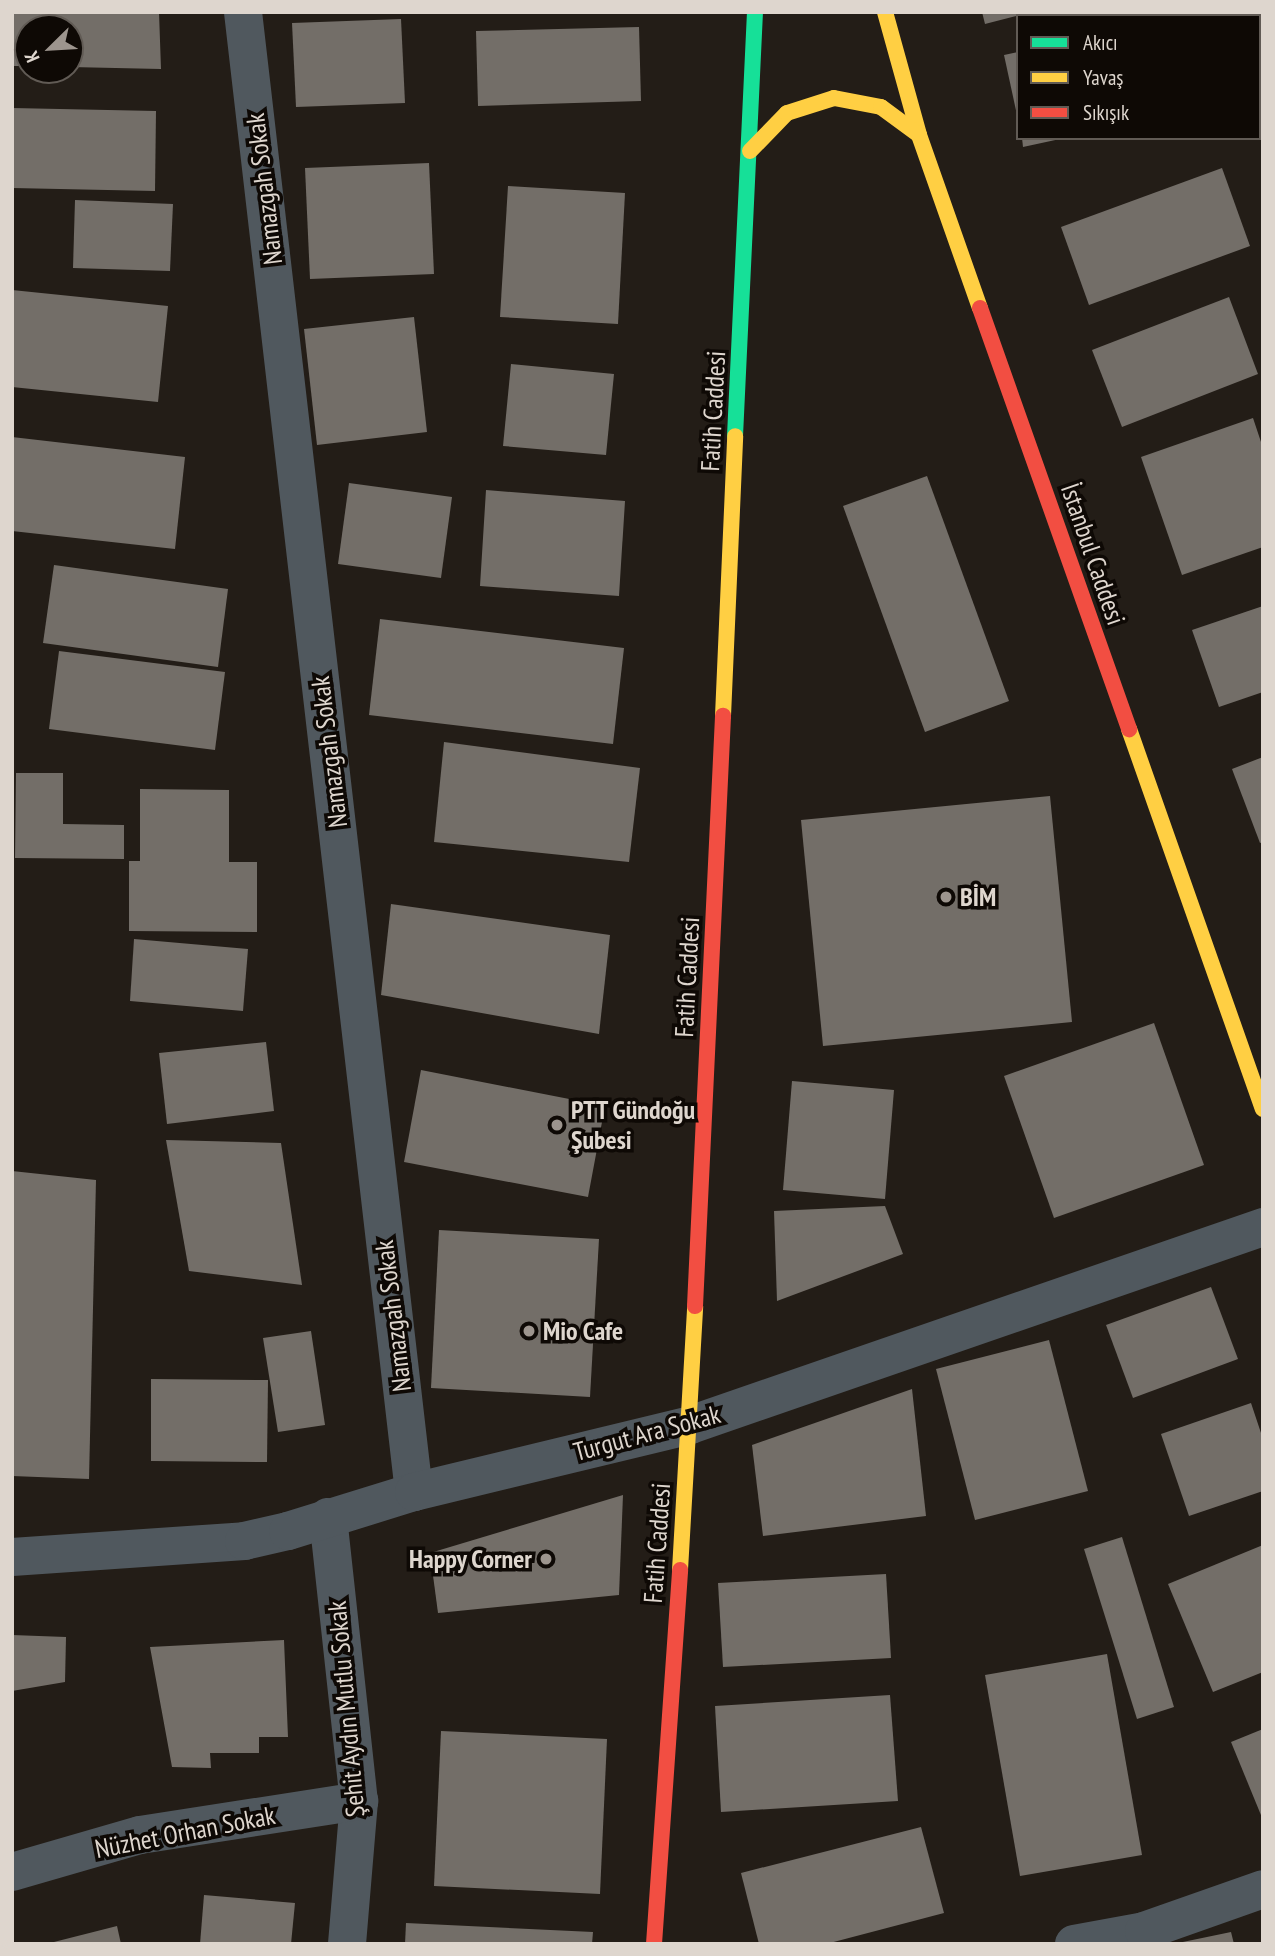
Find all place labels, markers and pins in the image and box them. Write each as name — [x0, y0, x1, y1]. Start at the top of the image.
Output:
place label: BİM — [960, 881, 996, 913]
marker: BİM — [938, 889, 954, 905]
place label: PTT Gündoğu Şubesi — [571, 1094, 696, 1156]
marker: PTT Gündoğu Şubesi — [549, 1117, 565, 1133]
place label: Mio Cafe — [543, 1315, 623, 1347]
marker: Mio Cafe — [521, 1323, 537, 1339]
place label: Happy Corner — [408, 1543, 532, 1575]
marker: Happy Corner — [538, 1551, 554, 1567]

